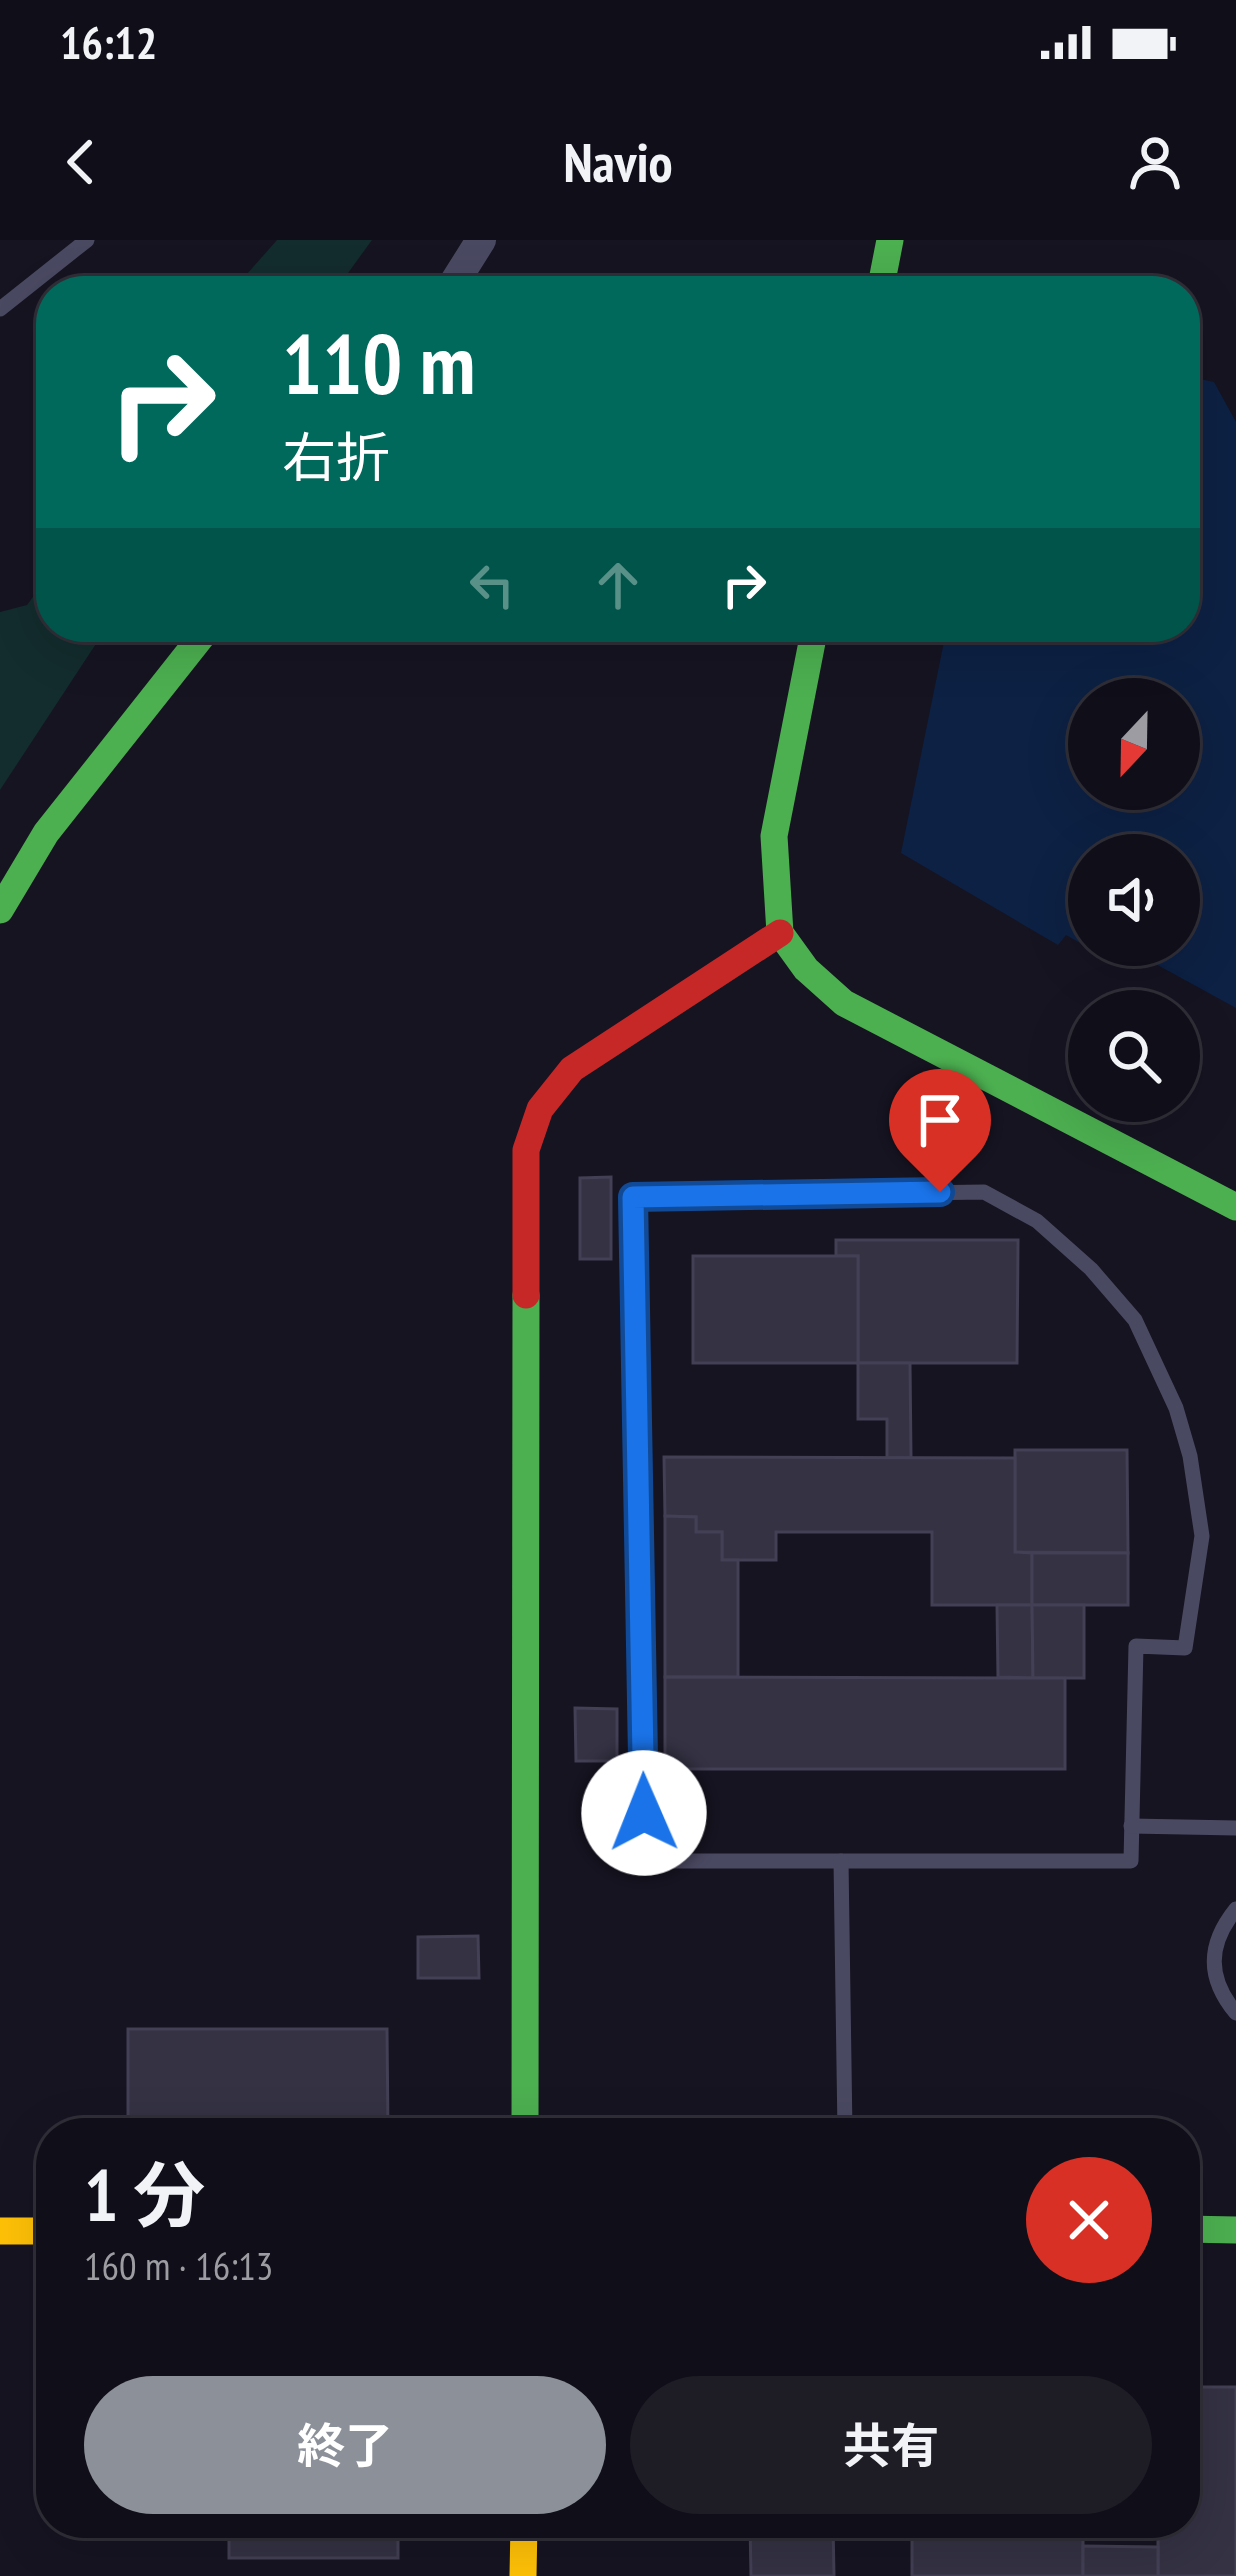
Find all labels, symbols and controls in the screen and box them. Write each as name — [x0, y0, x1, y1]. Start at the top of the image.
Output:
text: 16:12 — [60, 13, 157, 71]
text: Navio — [563, 127, 673, 197]
icon: back — [48, 129, 114, 195]
icon: person — [1122, 129, 1188, 195]
text: 110 m — [282, 308, 475, 417]
icon: right — [84, 324, 240, 480]
text: 右折 — [282, 422, 390, 492]
icon: left — [459, 552, 525, 618]
icon: ahead — [585, 552, 651, 618]
icon: right — [711, 552, 777, 618]
north arrow — [1068, 678, 1200, 810]
map controls — [1068, 678, 1200, 1122]
button: sound — [1068, 834, 1200, 966]
button: search — [1068, 990, 1200, 1122]
pin — [889, 1069, 991, 1192]
icon: arrive — [907, 1087, 973, 1153]
position arrow — [581, 1750, 707, 1876]
text: 1 分 — [84, 2148, 205, 2241]
button: close — [1026, 2157, 1152, 2283]
text: 160 m · 16:13 — [84, 2240, 273, 2291]
button: 終了 — [84, 2376, 606, 2514]
button: 共有 — [630, 2376, 1152, 2514]

